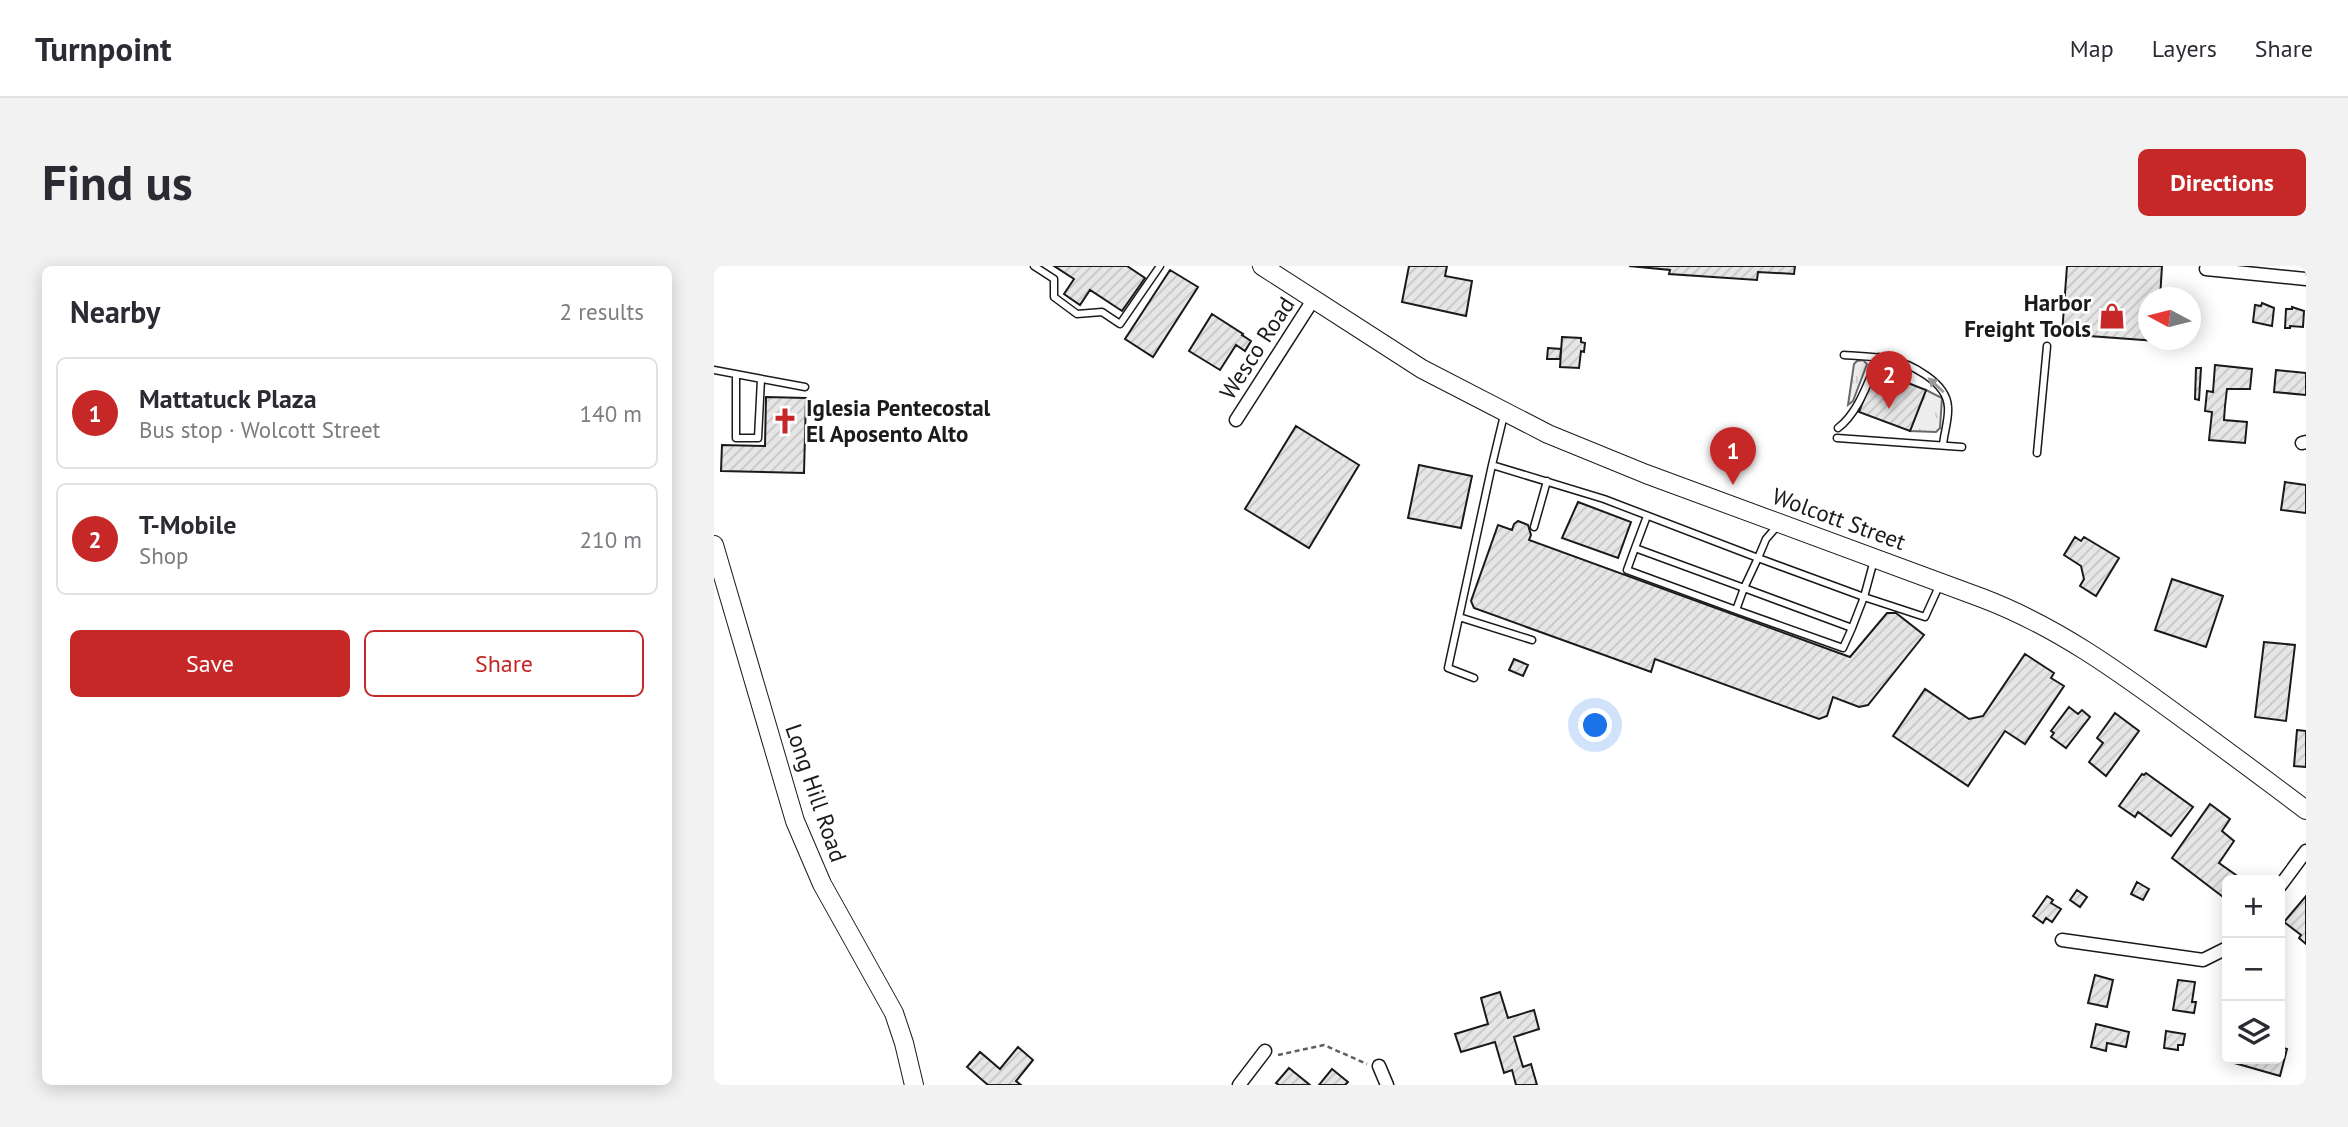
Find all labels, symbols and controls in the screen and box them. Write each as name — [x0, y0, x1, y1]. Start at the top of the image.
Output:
text: Turnpoint — [35, 27, 172, 70]
text: Map — [2070, 33, 2114, 64]
text: Layers — [2152, 33, 2217, 64]
text: Share — [2255, 33, 2313, 64]
button: Directions — [2138, 149, 2306, 216]
text: Find us — [42, 150, 193, 214]
north arrow — [2138, 287, 2201, 350]
place label: Harbor Freight Tools — [1964, 288, 2092, 343]
street label: Wesco Road — [1213, 291, 1300, 404]
text: Nearby — [70, 292, 160, 331]
text: 2 results — [560, 297, 644, 326]
shop icon: Harbor Freight Tools — [2097, 301, 2127, 331]
pin: 2 — [1866, 351, 1912, 409]
one-way arrow — [1928, 378, 1945, 394]
text: Mattatuck Plaza — [139, 382, 317, 415]
place label: Iglesia Pentecostal El Aposento Alto — [806, 393, 991, 448]
text: 1 — [88, 399, 102, 428]
text: 140 m — [580, 399, 642, 428]
church icon: Iglesia Pentecostal El Aposento Alto — [770, 406, 800, 436]
text: Bus stop · Wolcott Street — [139, 415, 380, 444]
pin: 1 — [1710, 427, 1756, 485]
street label: Wolcott Street — [1769, 481, 1910, 556]
text: T-Mobile — [139, 508, 236, 541]
text: 2 — [88, 525, 102, 554]
text: 210 m — [580, 525, 642, 554]
text: Shop — [139, 541, 189, 570]
button: Save — [70, 630, 350, 697]
button: Share — [364, 630, 644, 697]
your location — [1578, 708, 1612, 742]
street label: Long Hill Road — [779, 720, 854, 866]
map controls — [2222, 875, 2285, 1064]
button: + — [2222, 875, 2285, 938]
button: − — [2222, 938, 2285, 1001]
button: layers — [2222, 1001, 2285, 1064]

